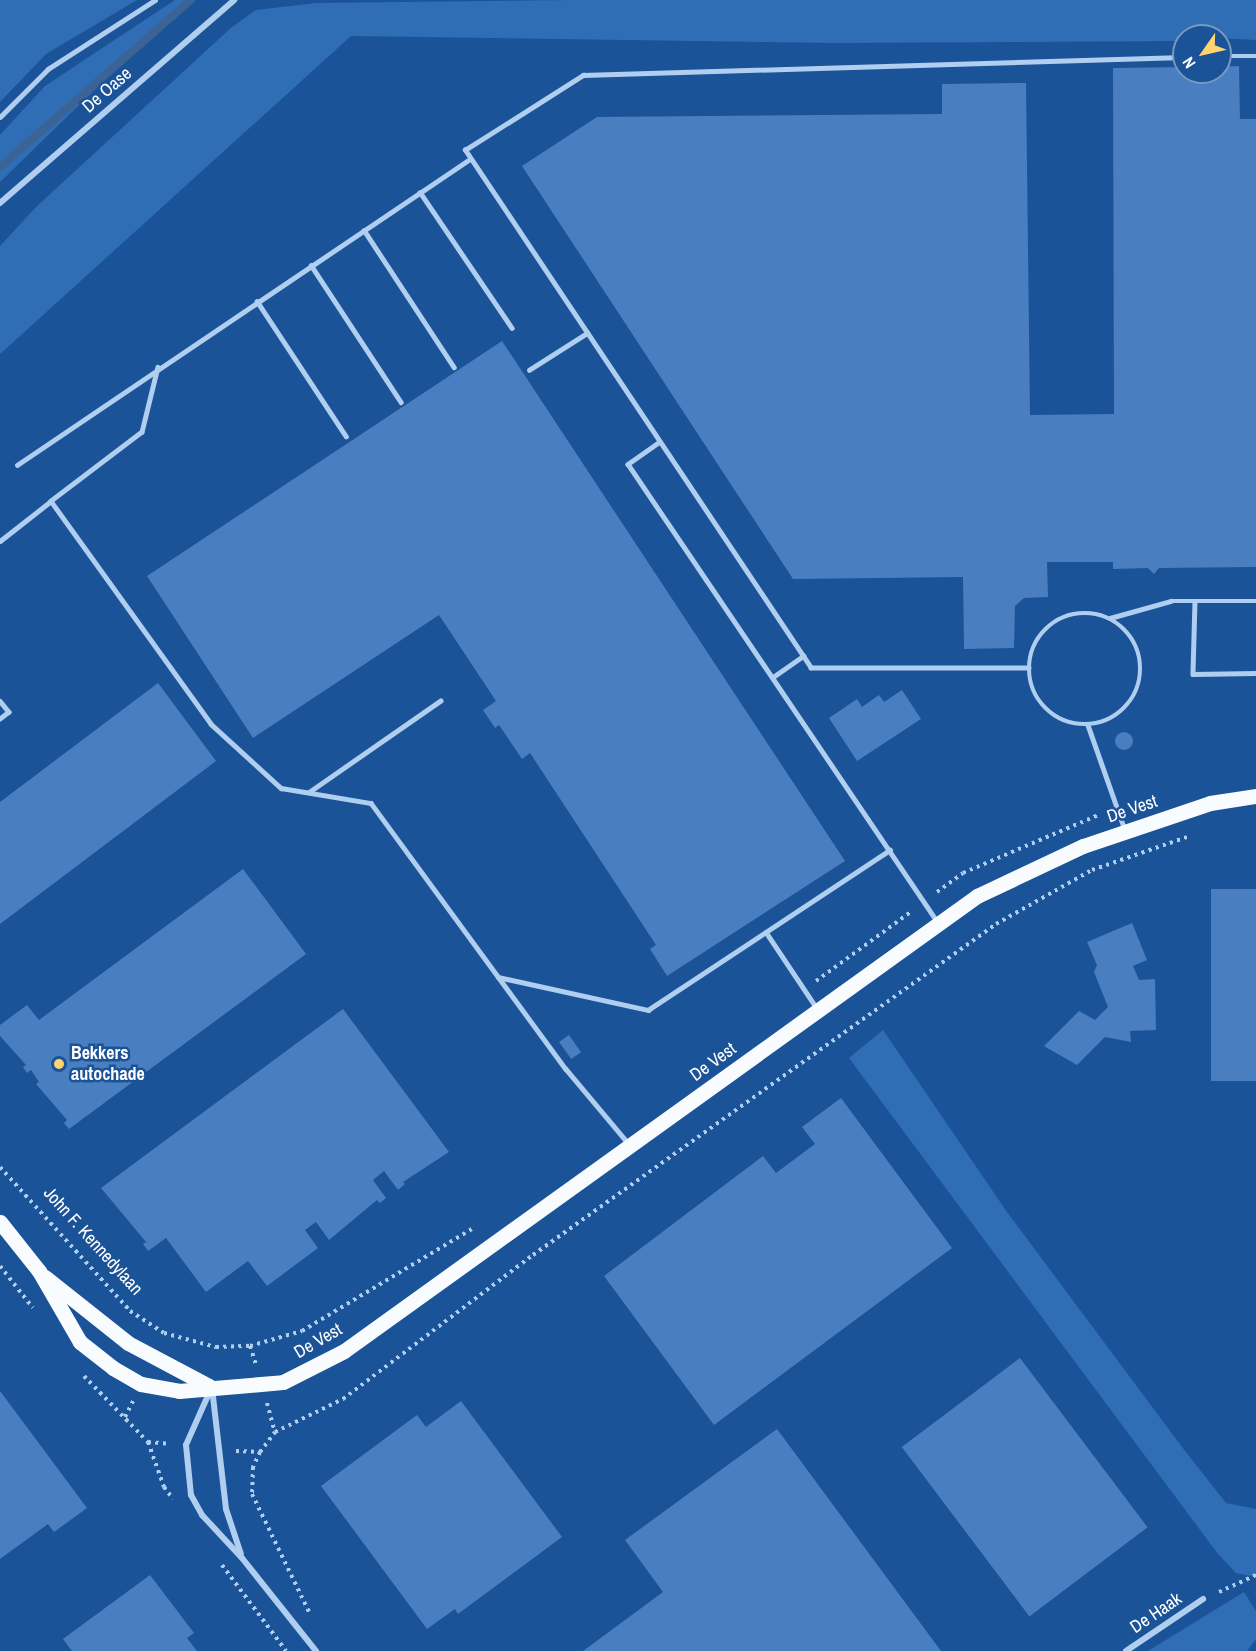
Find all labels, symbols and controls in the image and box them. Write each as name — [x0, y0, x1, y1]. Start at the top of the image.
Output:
north arrow — [1172, 24, 1232, 84]
text: N — [1177, 53, 1201, 73]
street label: De Oase — [78, 63, 136, 117]
street label: De Vest — [1104, 790, 1160, 828]
street label: De Vest — [686, 1038, 740, 1086]
place label: Bekkers autochade — [71, 1043, 145, 1086]
marker: Bekkers autochade — [52, 1057, 66, 1071]
street label: John F. Kennedylaan — [39, 1183, 147, 1299]
street label: De Vest — [290, 1319, 346, 1363]
street label: De Haak — [1126, 1588, 1186, 1638]

